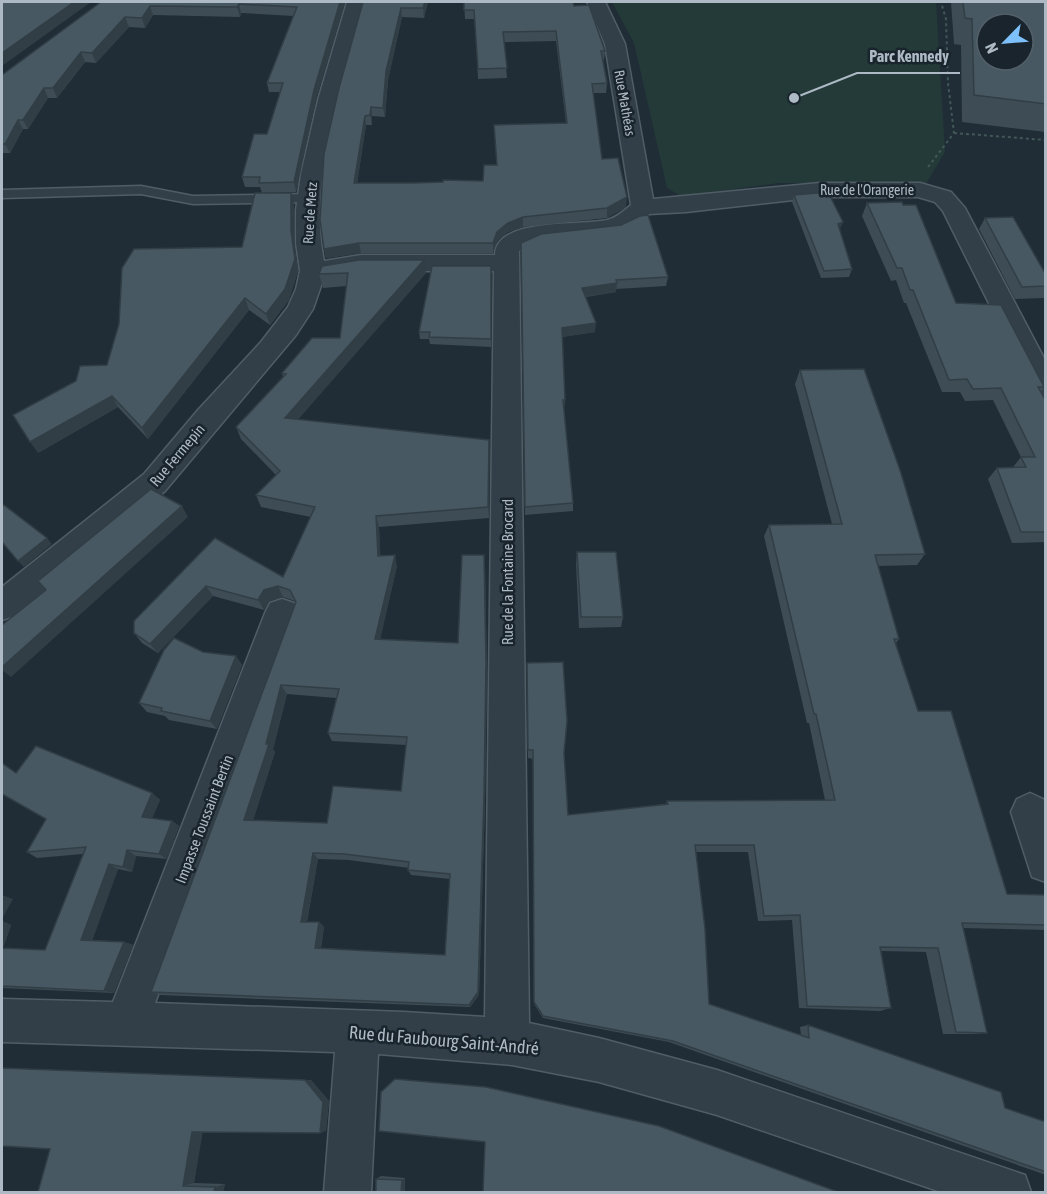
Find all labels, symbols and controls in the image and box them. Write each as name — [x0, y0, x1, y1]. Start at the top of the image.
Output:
north arrow — [975, 12, 1035, 72]
callout: Parc Kennedy — [857, 39, 960, 73]
text: N — [981, 40, 1002, 56]
text: Parc Kennedy — [869, 47, 949, 65]
street label: Rue Mathéas — [611, 69, 639, 137]
street label: Rue de Metz — [300, 182, 320, 244]
street label: Rue de l'Orangerie — [820, 182, 914, 198]
street label: Rue Fermepin — [146, 420, 208, 490]
street label: Rue de la Fontaine Brocard — [499, 499, 516, 645]
street label: Impasse Toussaint Bertin — [172, 752, 236, 886]
street label: Rue du Faubourg Saint-André — [348, 1021, 540, 1059]

